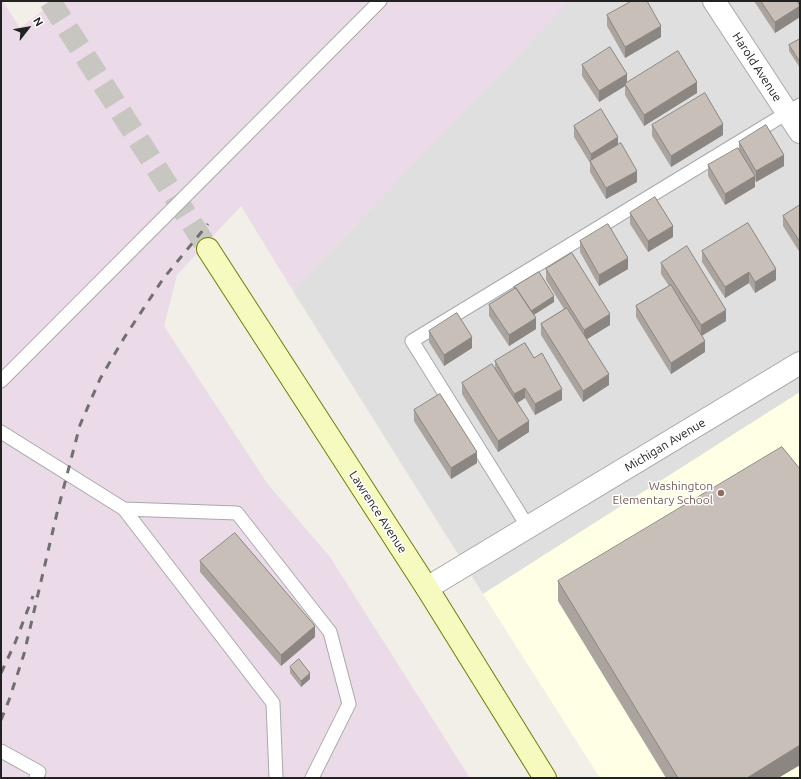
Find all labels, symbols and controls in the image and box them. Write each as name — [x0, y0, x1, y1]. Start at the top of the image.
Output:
north arrow — [8, 8, 48, 48]
text: N — [31, 15, 46, 28]
street label: Harold Avenue — [729, 30, 785, 104]
street label: Michigan Avenue — [622, 415, 708, 475]
street label: Lawrence Avenue — [346, 468, 410, 556]
place label: Washington Elementary School — [613, 479, 713, 507]
marker: Washington Elementary School — [716, 488, 726, 498]

